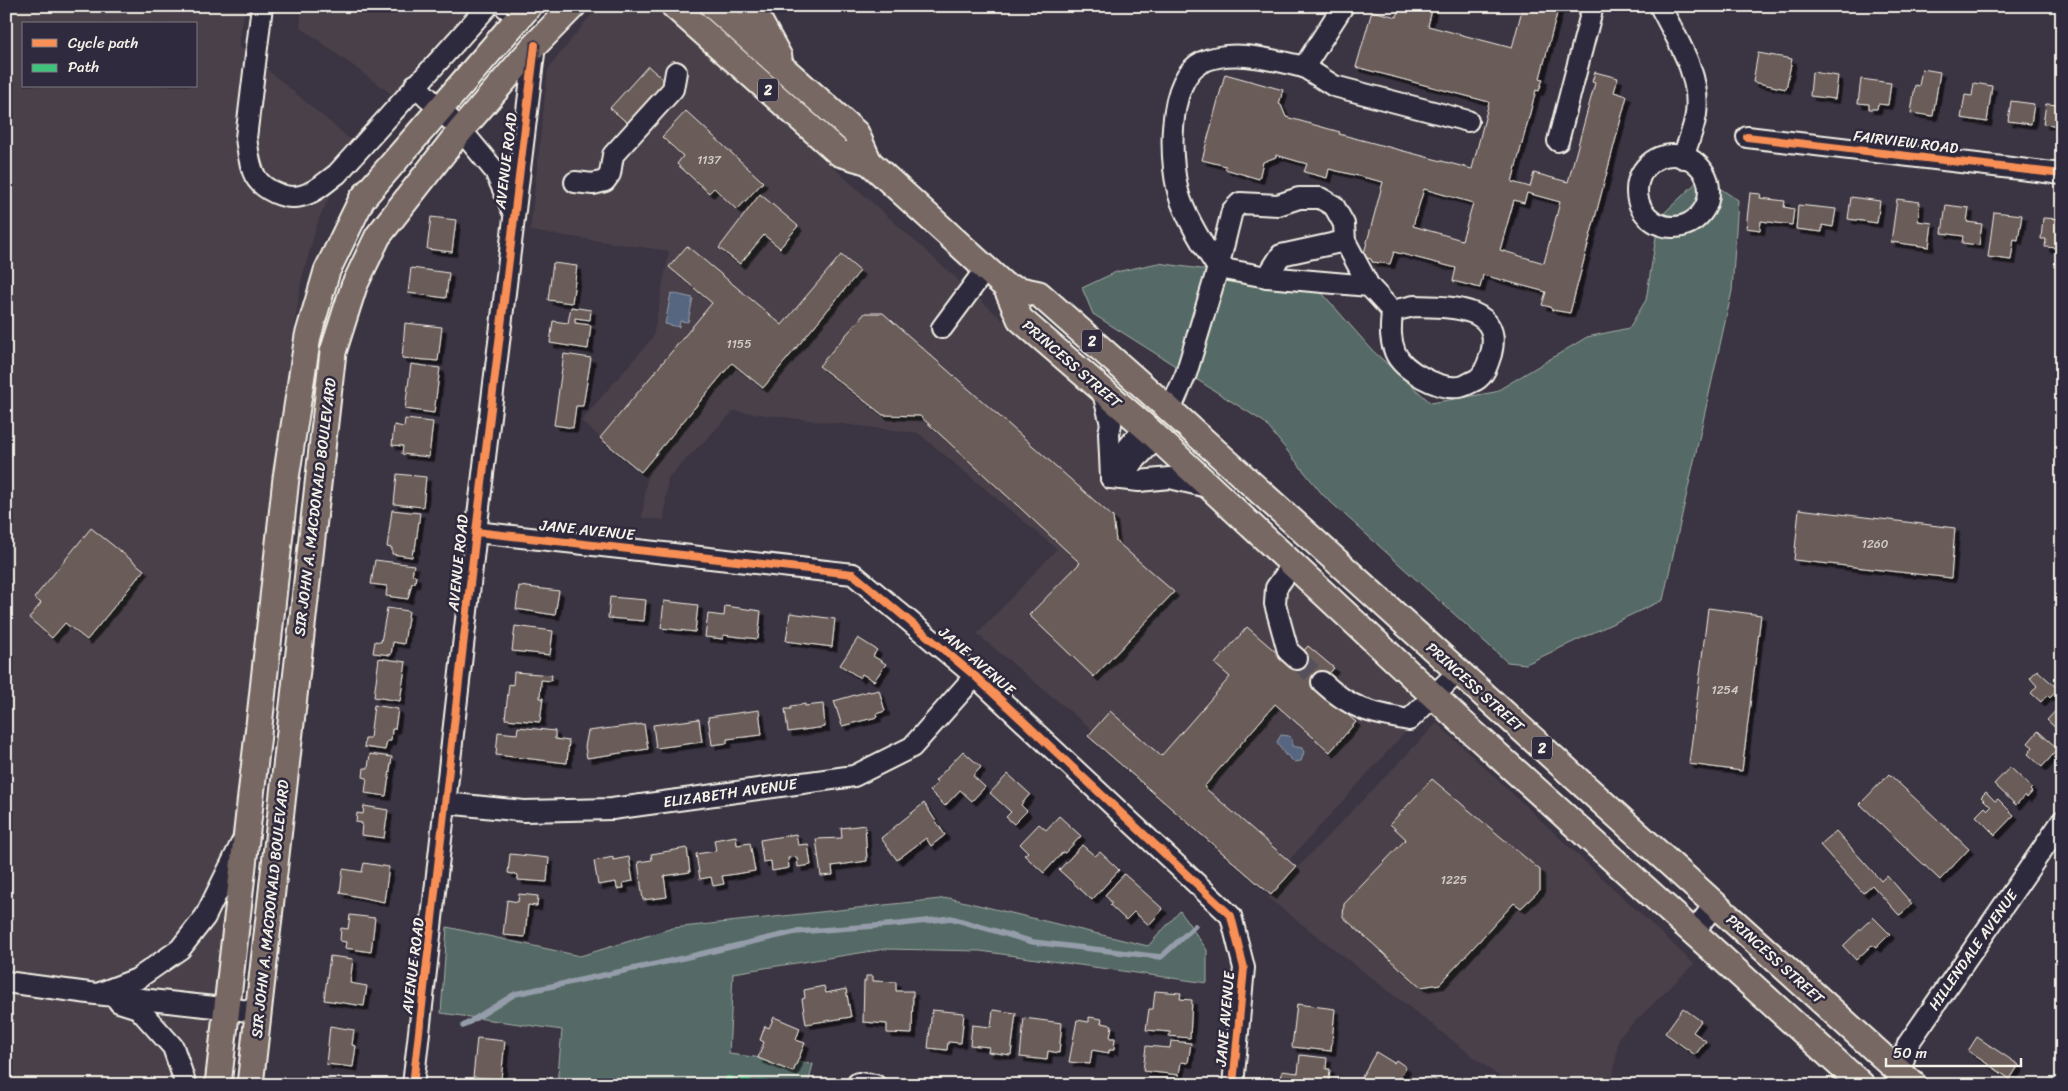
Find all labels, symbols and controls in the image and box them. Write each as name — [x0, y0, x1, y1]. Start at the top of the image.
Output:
legend — [22, 22, 198, 88]
text: Cycle path — [68, 30, 139, 56]
text: Path — [68, 54, 99, 80]
road number: 2 — [758, 78, 778, 102]
street label: AVENUE ROAD — [487, 111, 525, 212]
street label: FAIRVIEW ROAD — [1852, 123, 1960, 161]
house number: 1137 — [697, 149, 722, 171]
street label: PRINCESS STREET — [1016, 313, 1129, 416]
road number: 2 — [1082, 330, 1102, 352]
house number: 1155 — [727, 333, 751, 355]
street label: SIR JOHN A. MACDONALD BOULEVARD — [286, 377, 344, 637]
street label: JANE AVENUE — [537, 512, 637, 548]
street label: AVENUE ROAD — [440, 514, 476, 613]
house number: 1260 — [1862, 533, 1889, 555]
street label: JANE AVENUE — [932, 619, 1023, 703]
street label: PRINCESS STREET — [1420, 636, 1531, 740]
house number: 1254 — [1712, 679, 1739, 701]
road number: 2 — [1532, 736, 1552, 760]
street label: ELIZABETH AVENUE — [661, 771, 800, 815]
street label: SIR JOHN A. MACDONALD BOULEVARD — [244, 779, 296, 1039]
house number: 1225 — [1441, 869, 1467, 891]
street label: HILLENDALE AVENUE — [1921, 883, 2026, 1016]
street label: PRINCESS STREET — [1720, 908, 1831, 1012]
street label: AVENUE ROAD — [394, 916, 432, 1017]
street label: JANE AVENUE — [1208, 969, 1242, 1069]
scale bar — [1886, 1036, 2020, 1068]
text: 50 m — [1893, 1040, 1928, 1066]

